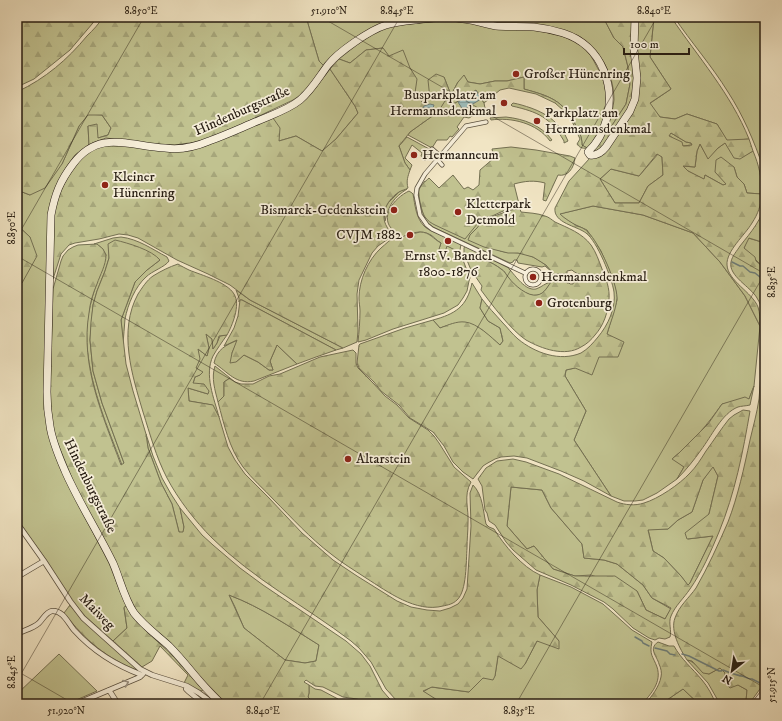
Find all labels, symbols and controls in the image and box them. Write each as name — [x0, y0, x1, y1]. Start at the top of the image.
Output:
text: 8.850°E — [124, 5, 158, 17]
text: 51.910°N — [311, 5, 347, 17]
text: 8.845°E — [380, 5, 414, 17]
text: 8.840°E — [637, 5, 671, 17]
scale bar — [624, 30, 689, 56]
text: 100 m — [630, 37, 659, 52]
place label: Großer Hünenring — [524, 65, 630, 83]
marker: Großer Hünenring — [511, 69, 521, 79]
street label: Hindenburgstraße — [191, 82, 293, 140]
place label: Busparkplatz am Hermannsdenkmal — [390, 86, 497, 120]
marker: Busparkplatz am Hermannsdenkmal — [499, 98, 509, 108]
place label: Parkplatz am Hermannsdenkmal — [545, 104, 652, 138]
marker: Parkplatz am Hermannsdenkmal — [532, 116, 542, 126]
place label: Hermanneum — [422, 146, 499, 164]
marker: Hermanneum — [409, 150, 419, 160]
place label: Kleiner Hünenring — [113, 168, 175, 202]
marker: Kleiner Hünenring — [100, 180, 110, 190]
place label: Kletterpark Detmold — [466, 195, 531, 229]
place label: Bismarck-Gedenkstein — [260, 201, 387, 219]
marker: Bismarck-Gedenkstein — [389, 205, 399, 215]
marker: Kletterpark Detmold — [453, 207, 463, 217]
text: 8.850°E — [6, 211, 18, 245]
place label: CVJM 1882 — [336, 226, 402, 244]
marker: CVJM 1882 — [405, 230, 415, 240]
marker: Ernst V. Bandel 1800-1876 — [443, 236, 453, 246]
place label: Ernst V. Bandel 1800-1876 — [404, 247, 493, 281]
text: 8.835°E — [766, 266, 778, 298]
place label: Hermannsdenkmal — [541, 268, 648, 286]
marker: Hermannsdenkmal — [528, 272, 538, 282]
place label: Grotenburg — [547, 294, 612, 312]
marker: Grotenburg — [534, 298, 544, 308]
street label: Hindenburgstraße — [59, 436, 121, 536]
place label: Altarstein — [356, 450, 411, 468]
marker: Altarstein — [343, 454, 353, 464]
street label: Maiweg — [75, 590, 119, 634]
north arrow — [712, 651, 752, 691]
text: 8.845°E — [6, 655, 18, 689]
text: 51.915°N — [766, 667, 778, 703]
text: N — [720, 670, 735, 687]
one-way arrow — [121, 680, 129, 688]
text: 51.920°N — [47, 705, 85, 717]
text: 8.840°E — [246, 705, 280, 717]
text: 8.835°E — [503, 705, 535, 717]

